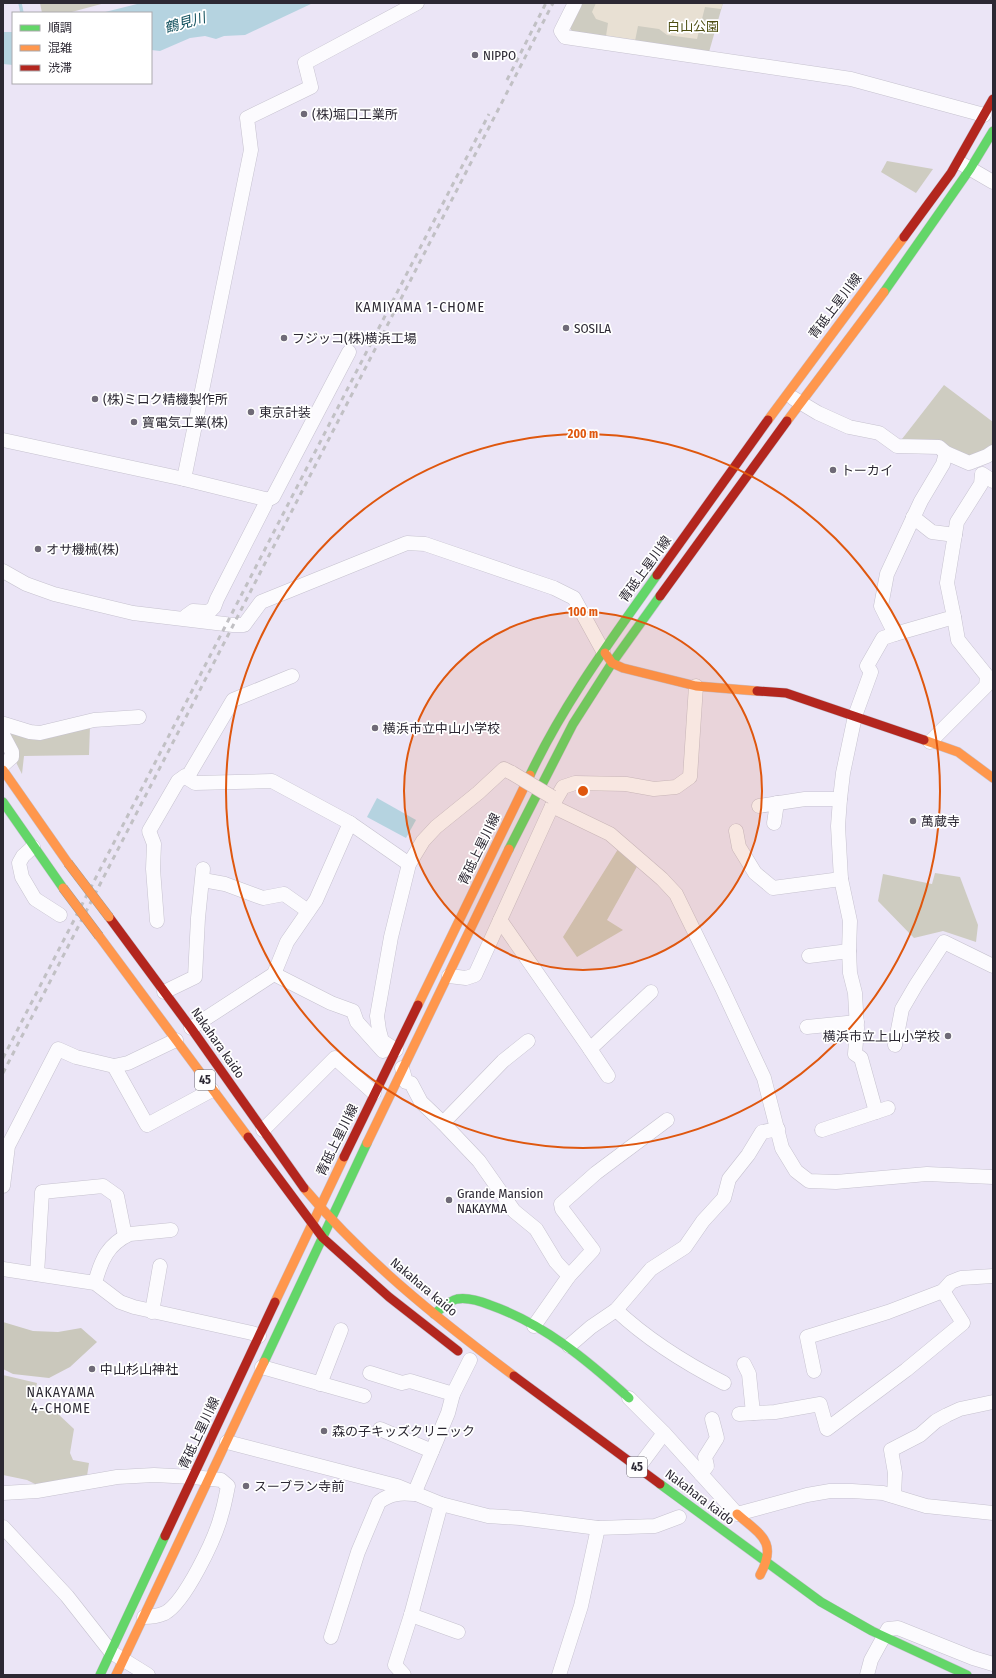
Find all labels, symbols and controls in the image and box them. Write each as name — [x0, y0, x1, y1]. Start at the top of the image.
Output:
water label: 鶴見川 — [162, 8, 209, 37]
legend — [12, 12, 152, 84]
park label: 白山公園 — [667, 19, 719, 34]
text: 順調 — [48, 21, 72, 35]
text: 混雑 — [48, 41, 72, 55]
place label: NIPPO — [483, 48, 516, 63]
marker: NIPPO — [470, 50, 480, 60]
text: 渋滞 — [48, 61, 72, 75]
place label: (株)堀口工業所 — [312, 107, 398, 122]
marker: (株)堀口工業所 — [299, 109, 309, 119]
street label: 青砥上星川線 — [806, 270, 864, 342]
district label: KAMIYAMA 1-CHOME — [355, 299, 485, 316]
place label: SOSILA — [574, 321, 611, 336]
marker: SOSILA — [561, 323, 571, 333]
place label: フジッコ(株)横浜工場 — [292, 331, 417, 346]
marker: フジッコ(株)横浜工場 — [279, 333, 289, 343]
place label: (株)ミロク精機製作所 — [103, 392, 228, 407]
marker: (株)ミロク精機製作所 — [90, 394, 100, 404]
place label: 東京計装 — [259, 405, 311, 420]
marker: 東京計装 — [246, 407, 256, 417]
place label: 寶電気工業(株) — [142, 415, 228, 430]
marker: 寶電気工業(株) — [129, 417, 139, 427]
text: 200 m — [567, 427, 598, 441]
place label: トーカイ — [841, 463, 893, 478]
marker: トーカイ — [828, 465, 838, 475]
street label: 青砥上星川線 — [616, 533, 674, 605]
place label: オサ機械(株) — [46, 542, 119, 557]
marker: オサ機械(株) — [33, 544, 43, 554]
text: 100 m — [568, 605, 598, 619]
place label: 横浜市立中山小学校 — [383, 721, 500, 736]
marker: 横浜市立中山小学校 — [370, 723, 380, 733]
centre of rings — [576, 784, 590, 798]
street label: 青砥上星川線 — [455, 811, 503, 887]
place label: 萬蔵寺 — [921, 814, 960, 829]
marker: 萬蔵寺 — [908, 816, 918, 826]
street label: Nakahara kaido — [188, 1005, 248, 1081]
place label: 横浜市立上山小学校 — [823, 1029, 940, 1044]
marker: 横浜市立上山小学校 — [943, 1031, 953, 1041]
road number: 45 — [195, 1070, 215, 1090]
street label: 青砥上星川線 — [313, 1102, 361, 1178]
place label: Grande Mansion NAKAYMA — [457, 1186, 543, 1216]
marker: Grande Mansion NAKAYMA — [444, 1195, 454, 1205]
street label: Nakahara kaido — [388, 1255, 461, 1319]
place label: 中山杉山神社 — [100, 1362, 178, 1377]
marker: 中山杉山神社 — [87, 1364, 97, 1374]
district label: NAKAYAMA 4-CHOME — [27, 1384, 95, 1417]
street label: 青砥上星川線 — [176, 1394, 222, 1472]
place label: 森の子キッズクリニック — [332, 1424, 475, 1439]
marker: 森の子キッズクリニック — [319, 1426, 329, 1436]
road number: 45 — [627, 1457, 647, 1477]
street label: Nakahara kaido — [663, 1466, 738, 1528]
place label: スーブラン寺前 — [254, 1479, 344, 1494]
marker: スーブラン寺前 — [241, 1481, 251, 1491]

